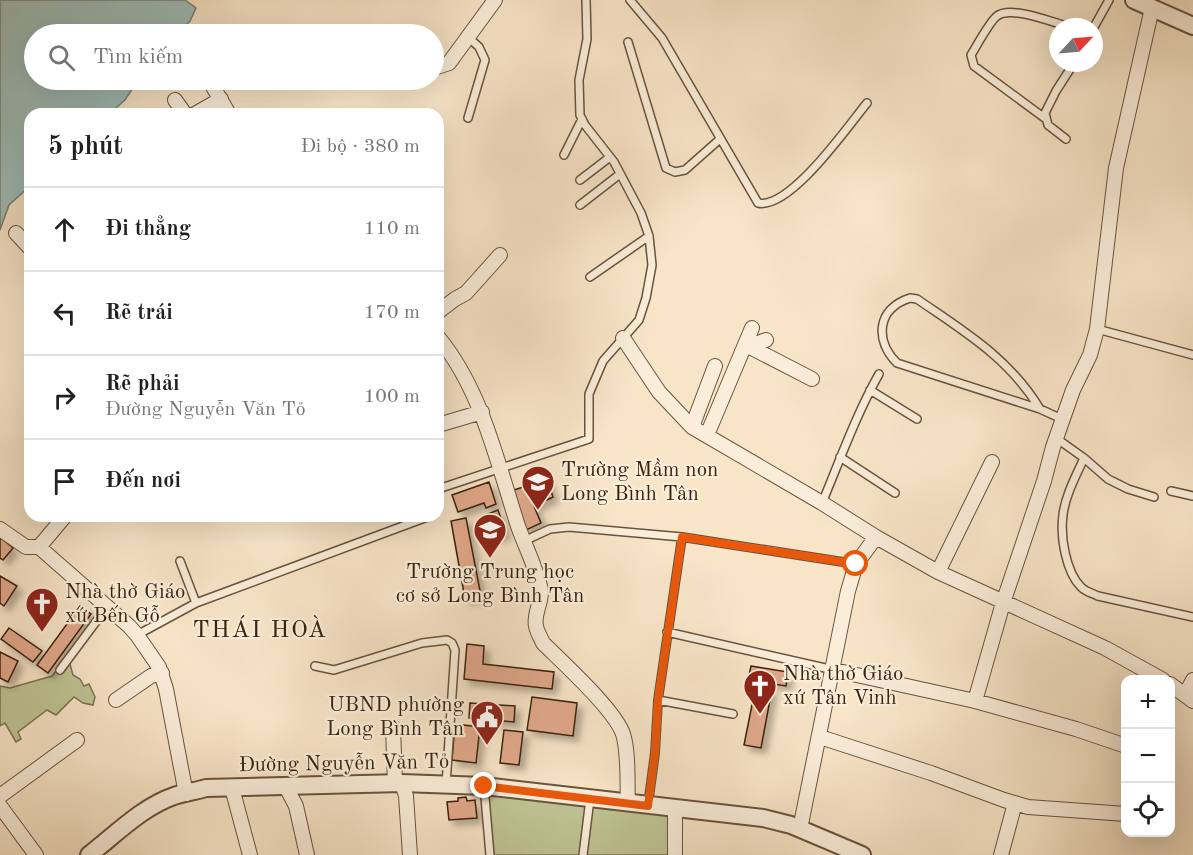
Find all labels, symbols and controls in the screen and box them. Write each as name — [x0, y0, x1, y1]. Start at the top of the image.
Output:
north arrow — [1049, 18, 1103, 72]
search box — [24, 24, 444, 90]
icon: search — [45, 41, 78, 74]
text: Tìm kiếm — [93, 46, 183, 68]
text: 5 phút — [48, 134, 123, 160]
text: Đi bộ · 380 m — [300, 137, 420, 157]
icon: ahead — [48, 213, 81, 246]
text: Đi thẳng — [105, 218, 191, 240]
text: 110 m — [364, 219, 420, 239]
icon: left — [48, 297, 81, 330]
text: Rẽ trái — [105, 302, 173, 324]
text: 170 m — [364, 303, 420, 323]
text: Rẽ phải — [105, 373, 180, 395]
icon: right — [48, 381, 81, 414]
text: 100 m — [364, 387, 420, 407]
text: Đường Nguyễn Văn Tỏ — [105, 400, 306, 420]
place label: Trường Mầm non Long Bình Tân — [561, 458, 718, 505]
school or university icon: Trường Mầm non Long Bình Tân — [520, 464, 556, 511]
icon: arrive — [48, 465, 81, 498]
text: Đến nơi — [105, 470, 181, 492]
school or university icon: Trường Trung học cơ sở Long Bình Tân — [472, 512, 508, 559]
route start — [842, 550, 868, 576]
place label: Trường Trung học cơ sở Long Bình Tân — [396, 562, 584, 607]
place label: Nhà thờ Giáo xứ Bến Gỗ — [65, 582, 186, 627]
church icon: Nhà thờ Giáo xứ Bến Gỗ — [24, 586, 60, 633]
district label: THÁI HOÀ — [192, 615, 328, 643]
place label: Nhà thờ Giáo xứ Tân Vinh — [783, 664, 904, 709]
church icon: Nhà thờ Giáo xứ Tân Vinh — [742, 668, 778, 715]
map controls — [1121, 675, 1175, 837]
button: + — [1121, 675, 1175, 729]
place label: UBND phường Long Bình Tân — [326, 695, 465, 740]
public building icon: UBND phường Long Bình Tân — [469, 699, 505, 746]
button: − — [1121, 729, 1175, 783]
street label: Đường Nguyễn Văn Tỏ — [238, 750, 450, 776]
route end — [470, 772, 496, 798]
button: locate — [1121, 783, 1175, 837]

